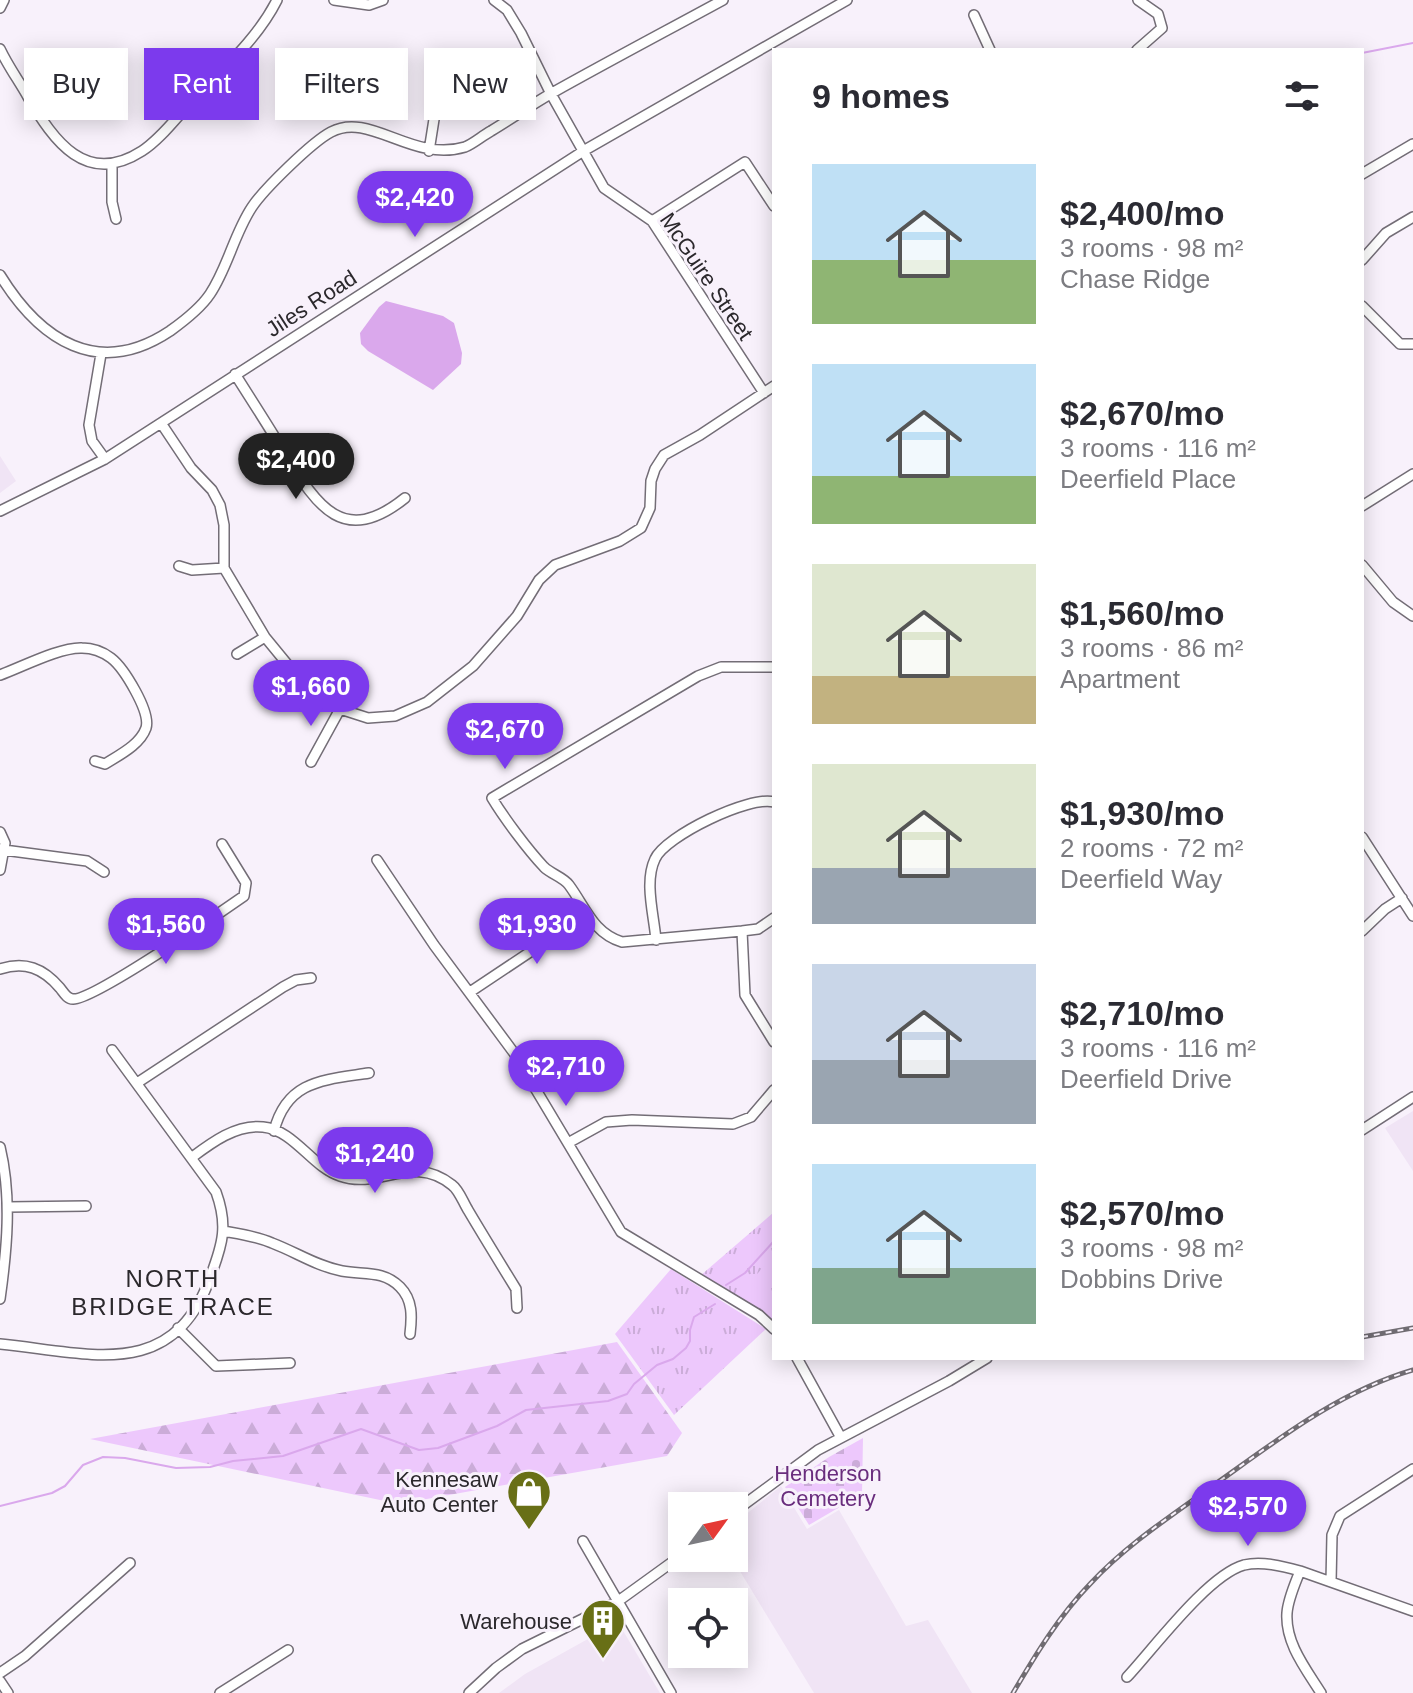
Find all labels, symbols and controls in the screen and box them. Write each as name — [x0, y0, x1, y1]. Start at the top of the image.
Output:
chip: Buy — [24, 48, 128, 120]
chip: Rent — [144, 48, 259, 120]
chip: Filters — [275, 48, 408, 120]
chip: New — [424, 48, 536, 120]
icon: filters — [1280, 74, 1324, 118]
text: 9 homes — [812, 77, 950, 115]
pin: $2,420 — [350, 171, 480, 239]
text: $2,420 — [375, 182, 455, 212]
text: $2,400/mo — [1060, 194, 1224, 232]
icon: home — [876, 196, 972, 292]
street label: McGuire Street — [655, 208, 758, 345]
text: 3 rooms · 98 m² — [1060, 233, 1244, 263]
text: Chase Ridge — [1060, 264, 1210, 294]
street label: Jiles Road — [261, 265, 361, 342]
text: $2,670/mo — [1060, 394, 1224, 432]
icon: home — [876, 396, 972, 492]
pin: $2,400 — [231, 433, 361, 501]
text: 3 rooms · 116 m² — [1060, 433, 1256, 463]
text: $2,400 — [256, 444, 336, 474]
text: Deerfield Place — [1060, 464, 1236, 494]
text: $1,560/mo — [1060, 594, 1224, 632]
icon: home — [876, 596, 972, 692]
text: 3 rooms · 86 m² — [1060, 633, 1244, 663]
pin: $1,660 — [246, 660, 376, 728]
text: Apartment — [1060, 664, 1180, 694]
text: $1,660 — [271, 671, 351, 701]
pin: $2,670 — [440, 703, 570, 771]
text: $2,670 — [465, 714, 545, 744]
text: $1,930/mo — [1060, 794, 1224, 832]
icon: home — [876, 796, 972, 892]
text: 2 rooms · 72 m² — [1060, 833, 1244, 863]
text: Deerfield Way — [1060, 864, 1222, 894]
pin: $1,560 — [101, 898, 231, 966]
pin: $1,930 — [472, 898, 602, 966]
text: $1,560 — [126, 909, 206, 939]
text: $1,930 — [497, 909, 577, 939]
text: $2,710/mo — [1060, 994, 1224, 1032]
icon: home — [876, 996, 972, 1092]
text: 3 rooms · 116 m² — [1060, 1033, 1256, 1063]
pin: $2,710 — [501, 1040, 631, 1108]
text: $2,710 — [526, 1051, 606, 1081]
text: Deerfield Drive — [1060, 1064, 1232, 1094]
pin: $1,240 — [310, 1127, 440, 1195]
text: $1,240 — [335, 1138, 415, 1168]
text: $2,570/mo — [1060, 1194, 1224, 1232]
icon: home — [876, 1196, 972, 1292]
text: 3 rooms · 98 m² — [1060, 1233, 1244, 1263]
text: Dobbins Drive — [1060, 1264, 1223, 1294]
district label: NORTH BRIDGE TRACE — [71, 1265, 275, 1320]
park label: Henderson Cemetery — [774, 1461, 882, 1511]
place label: Kennesaw Auto Center — [381, 1467, 498, 1517]
shop icon: Kennesaw Auto Center — [505, 1468, 553, 1531]
pin: $2,570 — [1183, 1480, 1313, 1548]
text: $2,570 — [1208, 1491, 1288, 1521]
north arrow — [668, 1492, 748, 1572]
map controls — [668, 1492, 748, 1668]
button: locate — [668, 1588, 748, 1668]
building icon: Warehouse — [579, 1597, 627, 1660]
place label: Warehouse — [460, 1609, 572, 1634]

